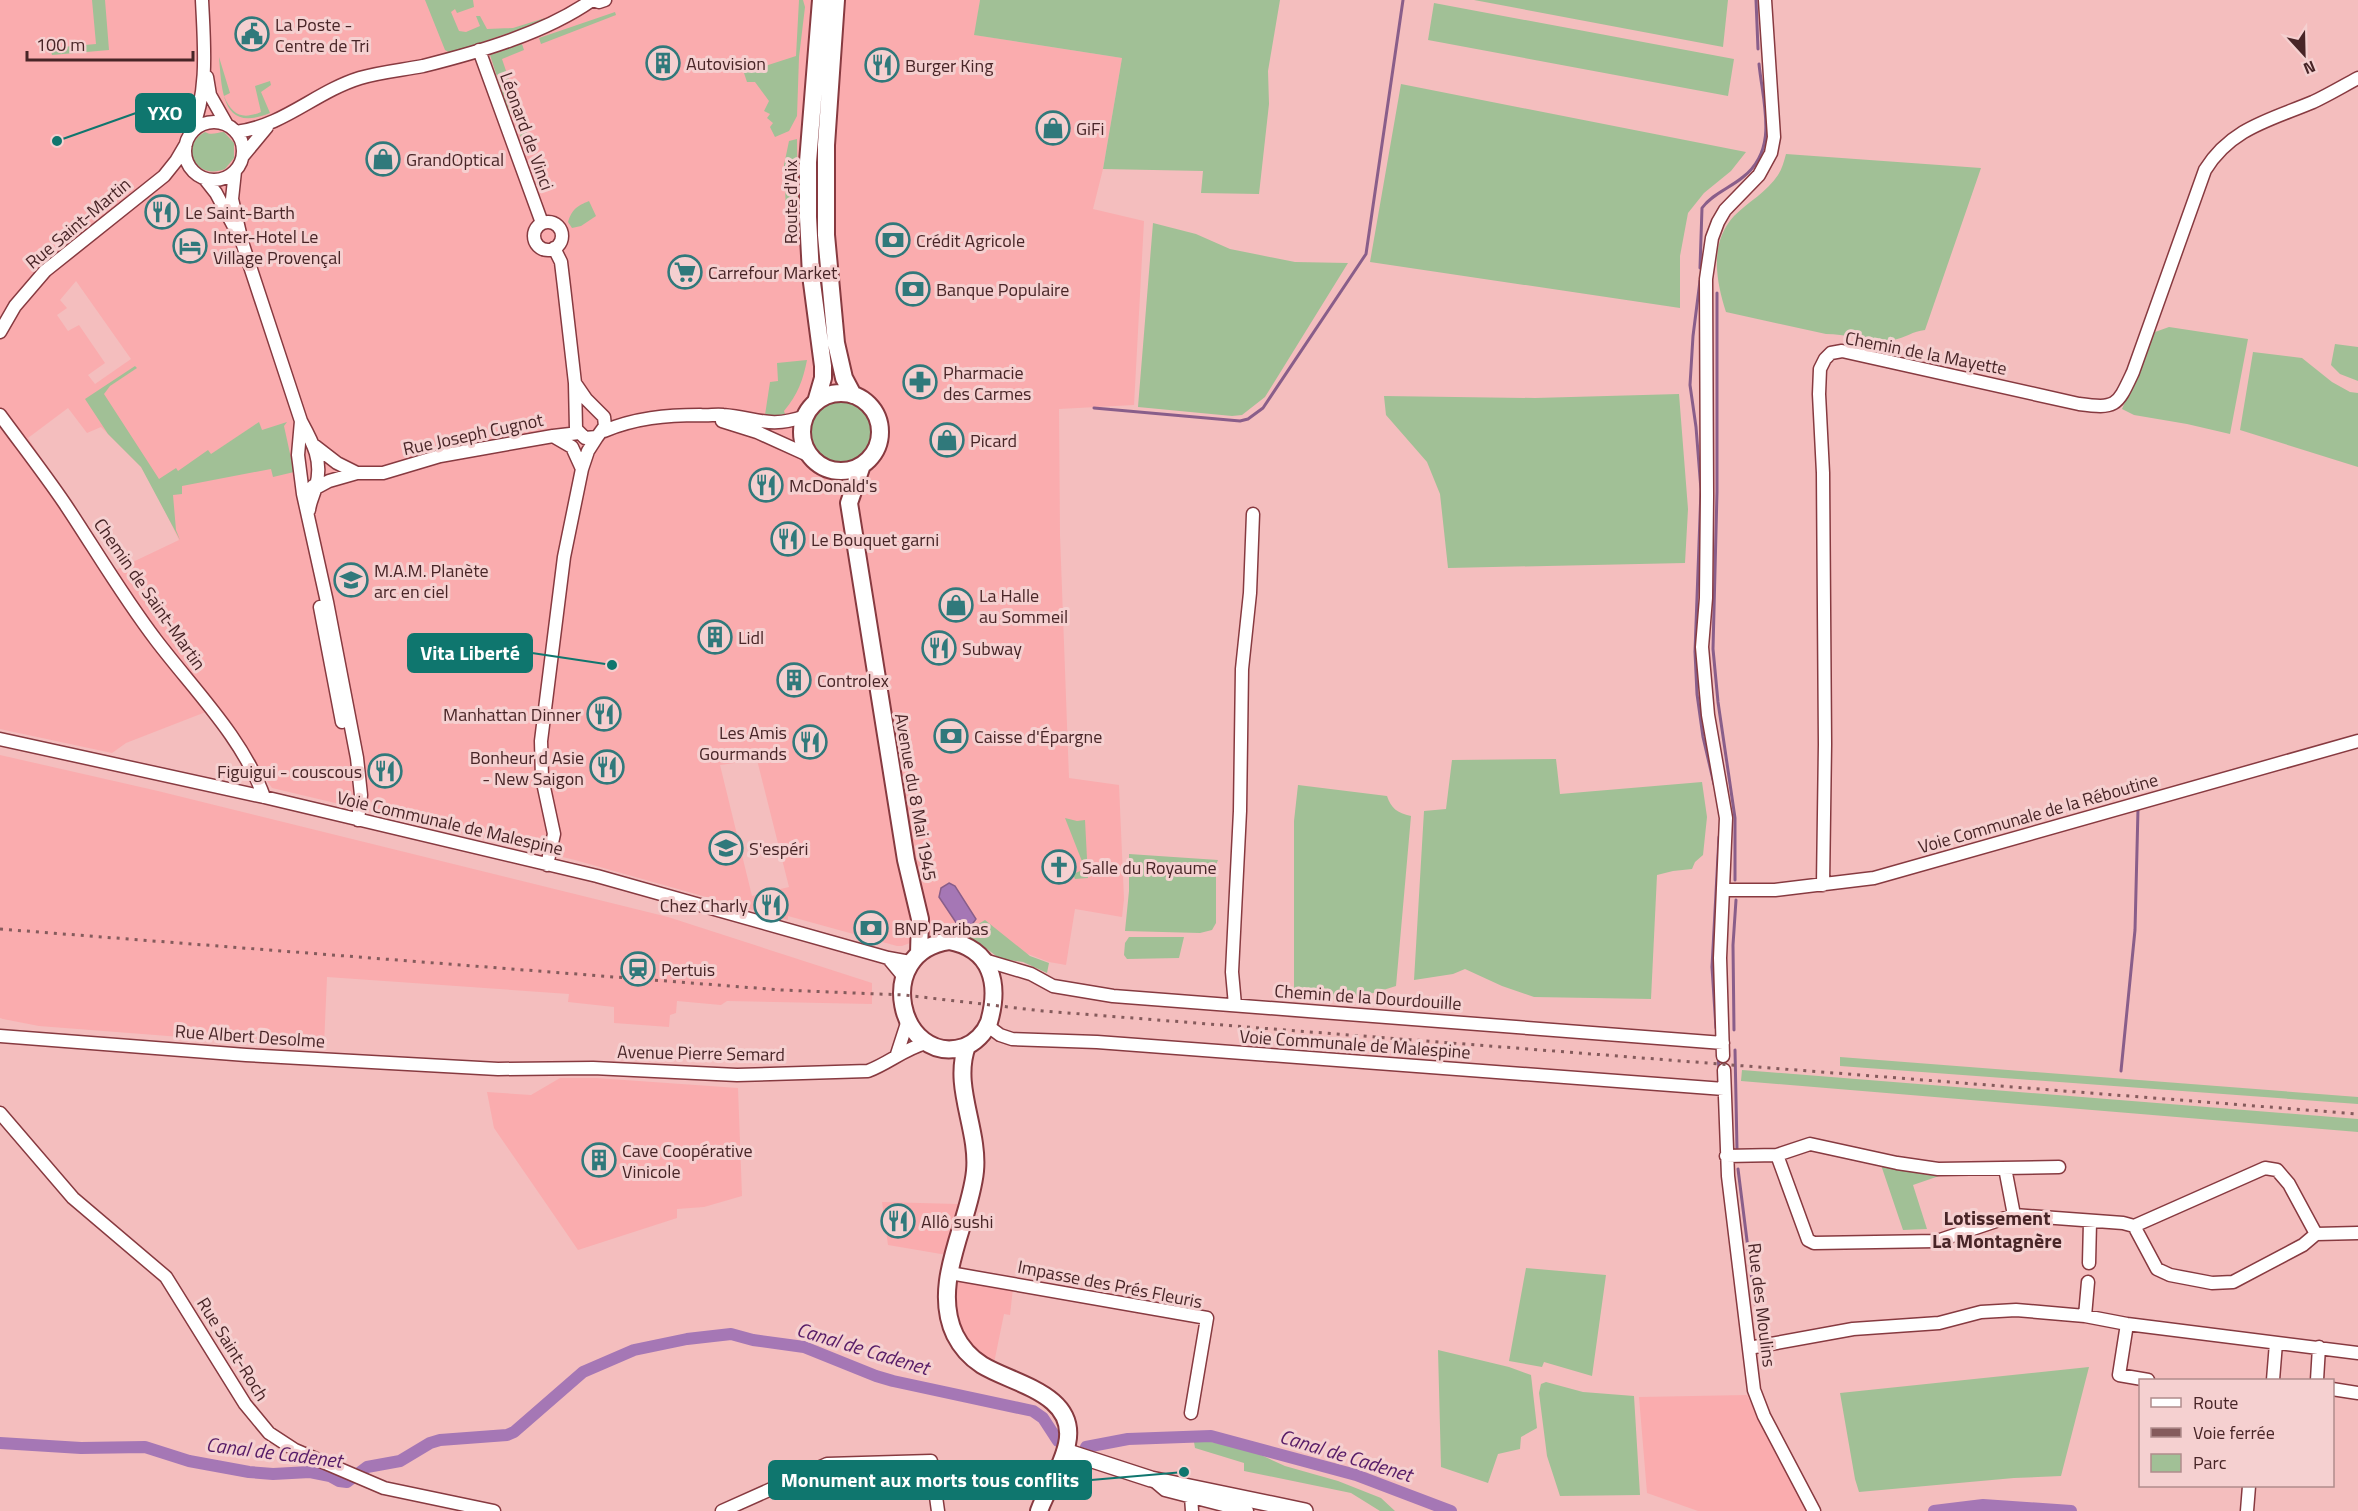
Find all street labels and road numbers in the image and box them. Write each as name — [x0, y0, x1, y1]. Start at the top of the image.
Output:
street label: Léonard de Vinci — [493, 68, 561, 194]
street label: Route d'Aix — [777, 160, 804, 244]
street label: Rue Saint-Martin — [20, 171, 136, 275]
street label: Chemin de la Mayette — [1843, 324, 2009, 382]
street label: Rue Joseph Cugnot — [400, 406, 546, 462]
street label: Chemin de Saint-Martin — [87, 512, 213, 676]
street label: Avenue du 8 Mai 1945 — [888, 711, 944, 883]
street label: Voie Communale de la Réboutine — [1915, 766, 2161, 860]
street label: Voie Communale de Malespine — [334, 784, 566, 862]
street label: Chemin de la Dourdouille — [1274, 977, 1462, 1017]
street label: Rue Albert Desolme — [174, 1017, 326, 1055]
street label: Voie Communale de Malespine — [1239, 1022, 1471, 1066]
street label: Avenue Pierre Semard — [617, 1038, 785, 1068]
street label: Rue des Moulins — [1741, 1241, 1783, 1369]
street label: Impasse des Prés Fleuris — [1015, 1253, 1205, 1315]
street label: Rue Saint-Roch — [190, 1292, 276, 1406]

